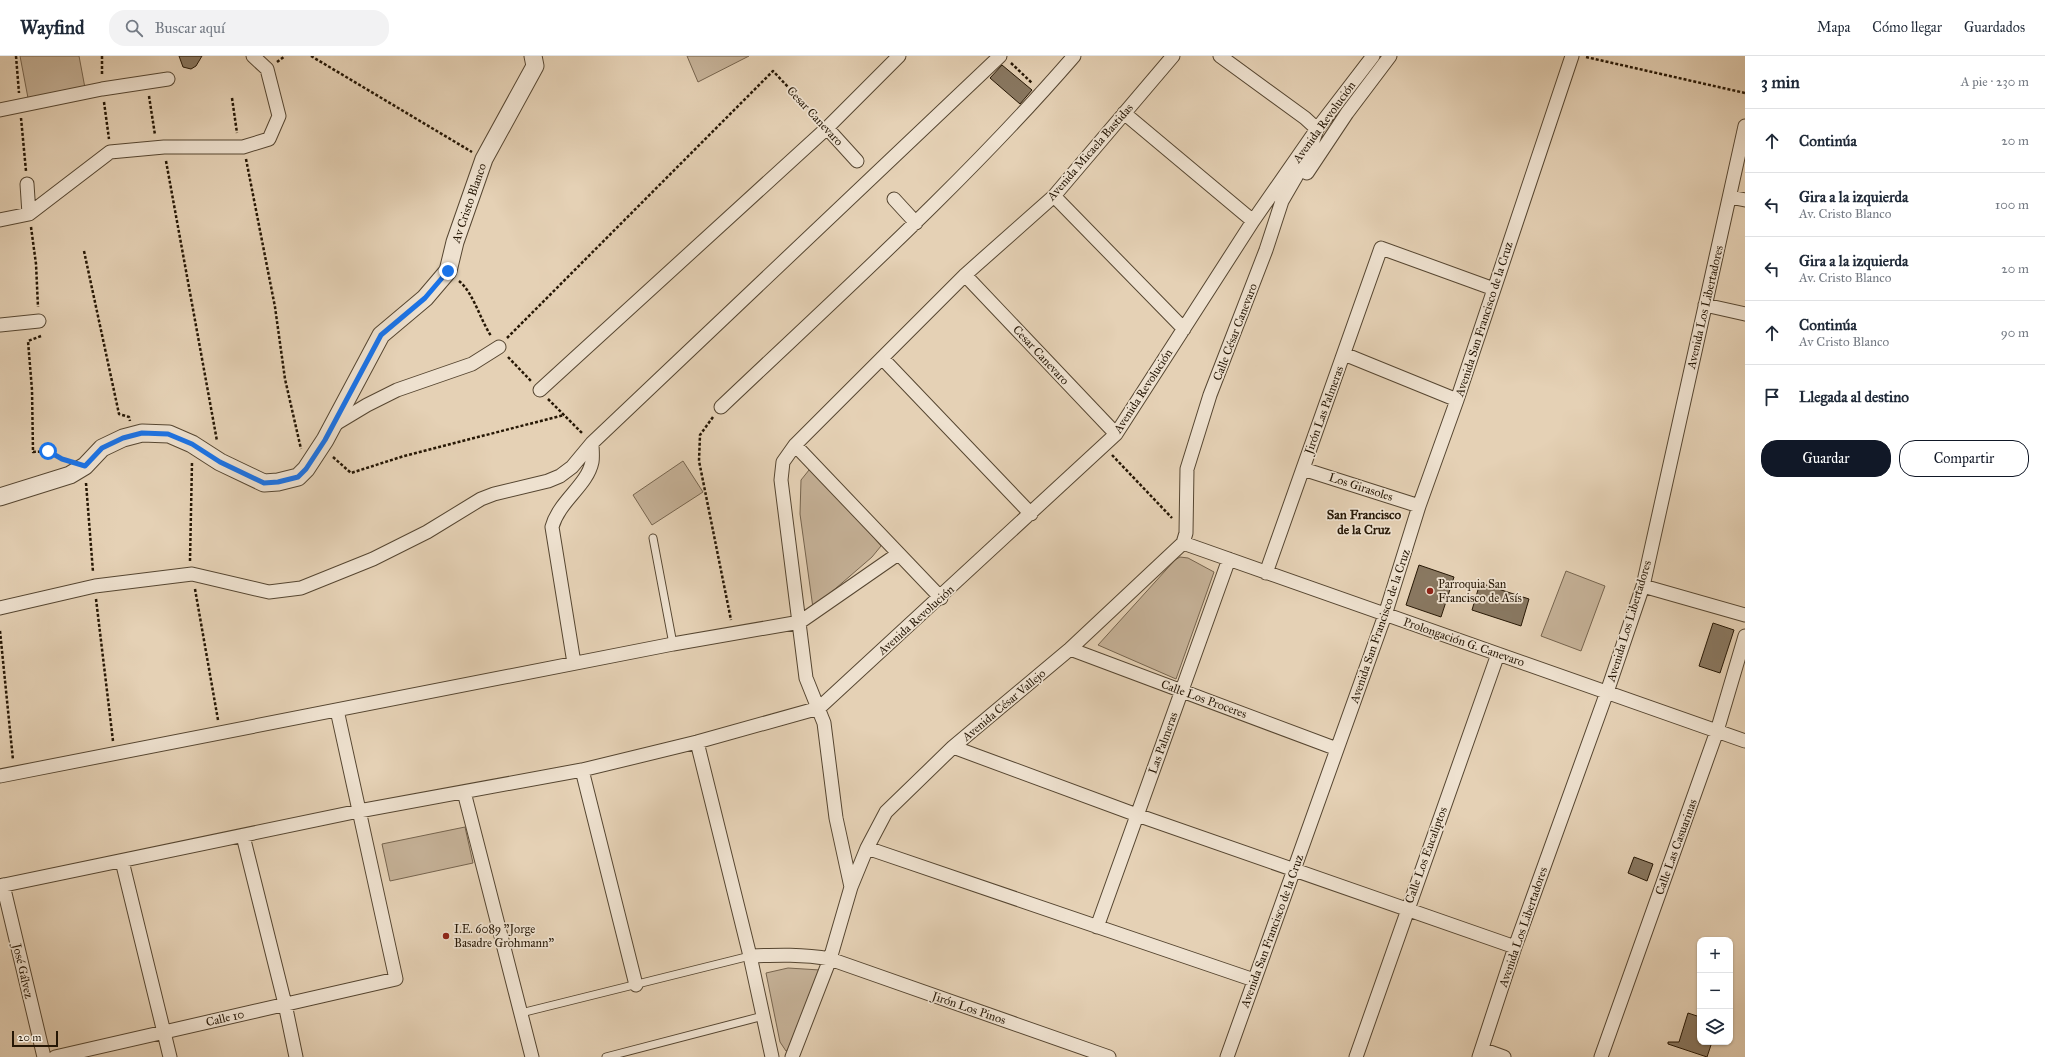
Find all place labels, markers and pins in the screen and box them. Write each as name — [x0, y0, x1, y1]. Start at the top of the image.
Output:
place label: Parroquia San Francisco de Asís — [1438, 577, 1522, 605]
marker: Parroquia San Francisco de Asís — [1425, 586, 1435, 596]
place label: I.E. 6089 "Jorge Basadre Grohmann" — [454, 922, 555, 950]
marker: I.E. 6089 "Jorge Basadre Grohmann" — [441, 931, 451, 941]

